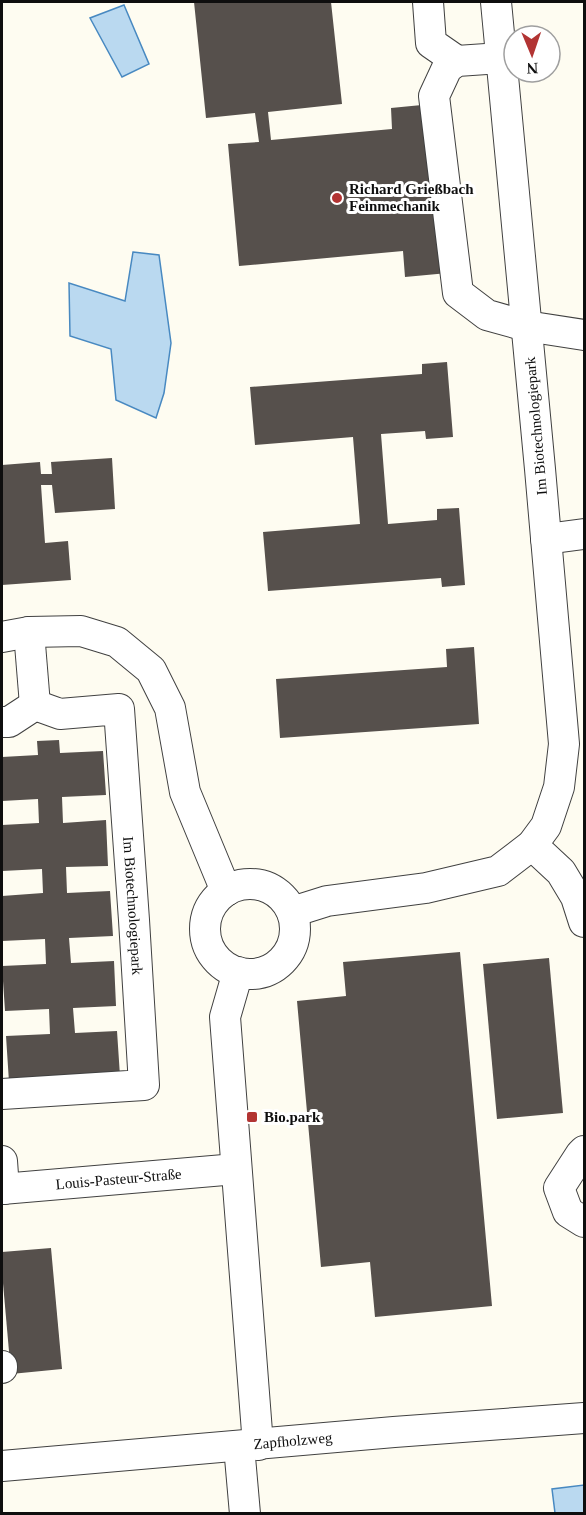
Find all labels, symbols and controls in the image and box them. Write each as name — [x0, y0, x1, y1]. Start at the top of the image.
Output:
north arrow — [502, 24, 562, 84]
text: N — [526, 60, 539, 77]
place label: Richard Grießbach Feinmechanik — [349, 181, 474, 214]
marker: Richard Grießbach Feinmechanik — [330, 191, 344, 205]
street label: Im Biotechnologiepark — [522, 356, 550, 496]
street label: Im Biotechnologiepark — [120, 836, 145, 976]
place label: Bio.park — [264, 1109, 321, 1125]
marker: Bio.park — [245, 1110, 259, 1124]
street label: Louis-Pasteur-Straße — [55, 1166, 183, 1192]
street label: Zapfholzweg — [253, 1429, 334, 1452]

